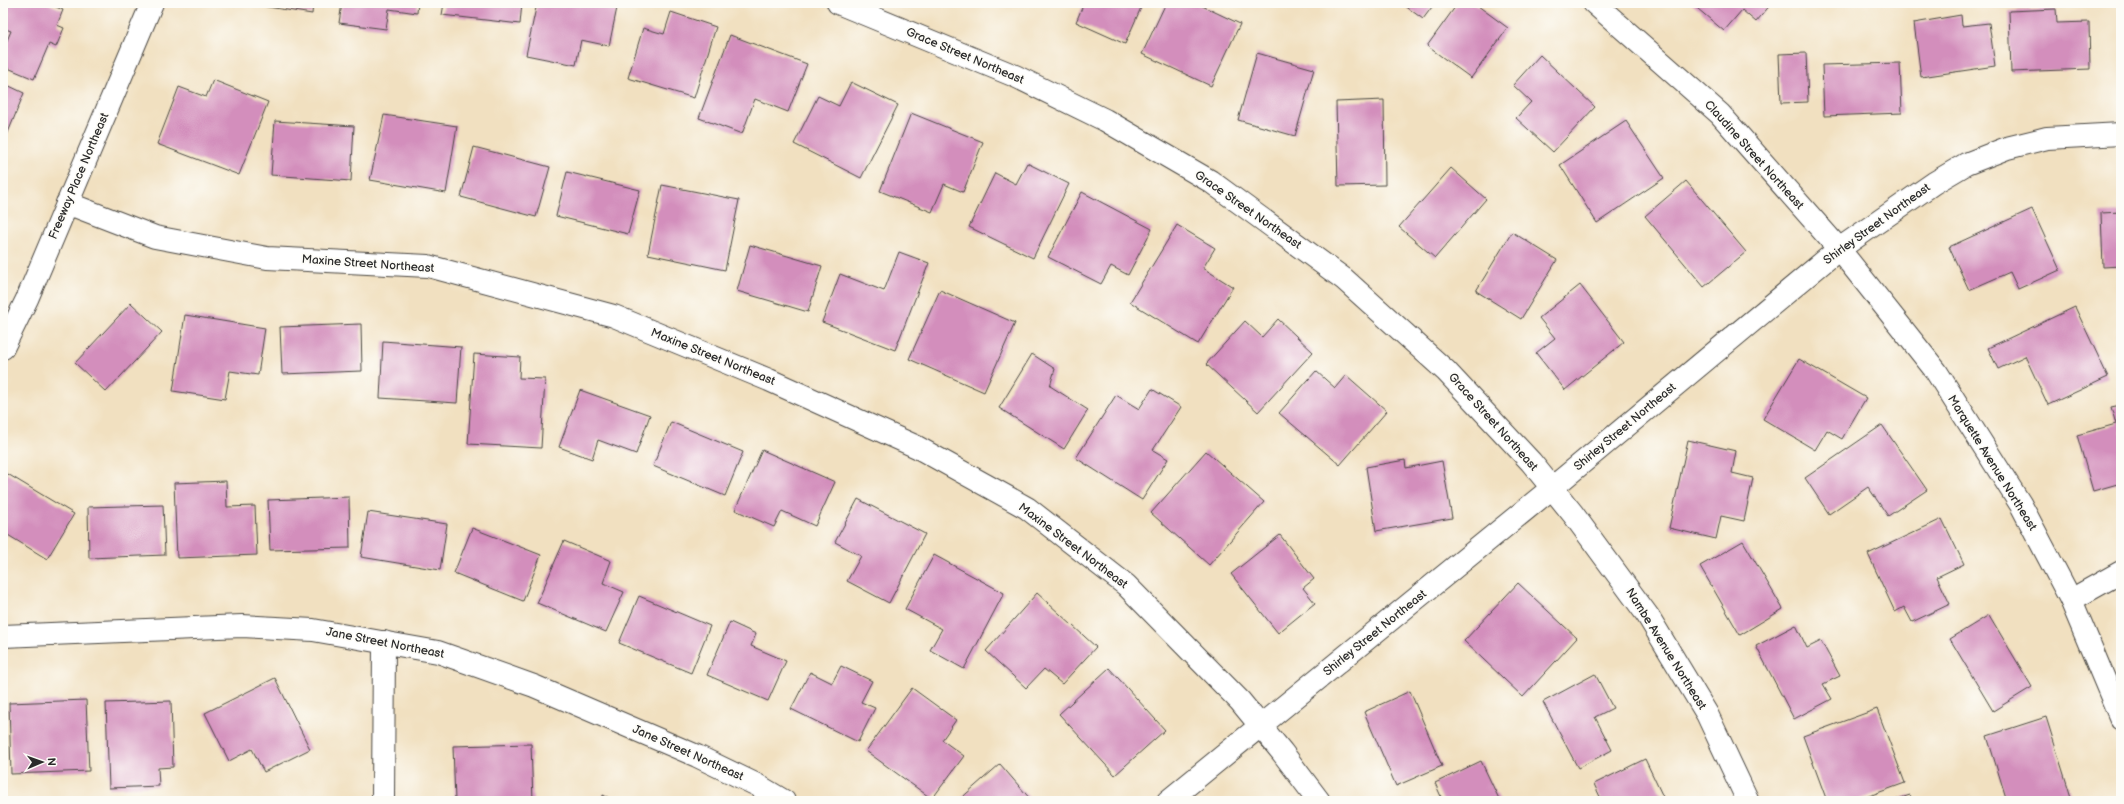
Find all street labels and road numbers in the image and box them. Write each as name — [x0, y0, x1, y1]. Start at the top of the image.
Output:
street label: Grace Street Northeast — [904, 24, 1027, 88]
street label: Claudine Street Northeast — [1701, 97, 1807, 213]
street label: Freeway Place Northeast — [46, 110, 113, 242]
street label: Grace Street Northeast — [1192, 168, 1304, 253]
street label: Shirley Street Northeast — [1821, 180, 1934, 268]
street label: Maxine Street Northeast — [301, 252, 435, 276]
street label: Maxine Street Northeast — [649, 325, 778, 389]
street label: Grace Street Northeast — [1445, 370, 1541, 474]
street label: Shirley Street Northeast — [1571, 380, 1679, 474]
street label: Marquette Avenue Northeast — [1944, 392, 2040, 534]
street label: Maxine Street Northeast — [1015, 500, 1131, 592]
street label: Nambe Avenue Northeast — [1622, 585, 1710, 713]
street label: Shirley Street Northeast — [1320, 587, 1430, 679]
street label: Jane Street Northeast — [325, 624, 446, 662]
street label: Jane Street Northeast — [630, 722, 746, 784]

